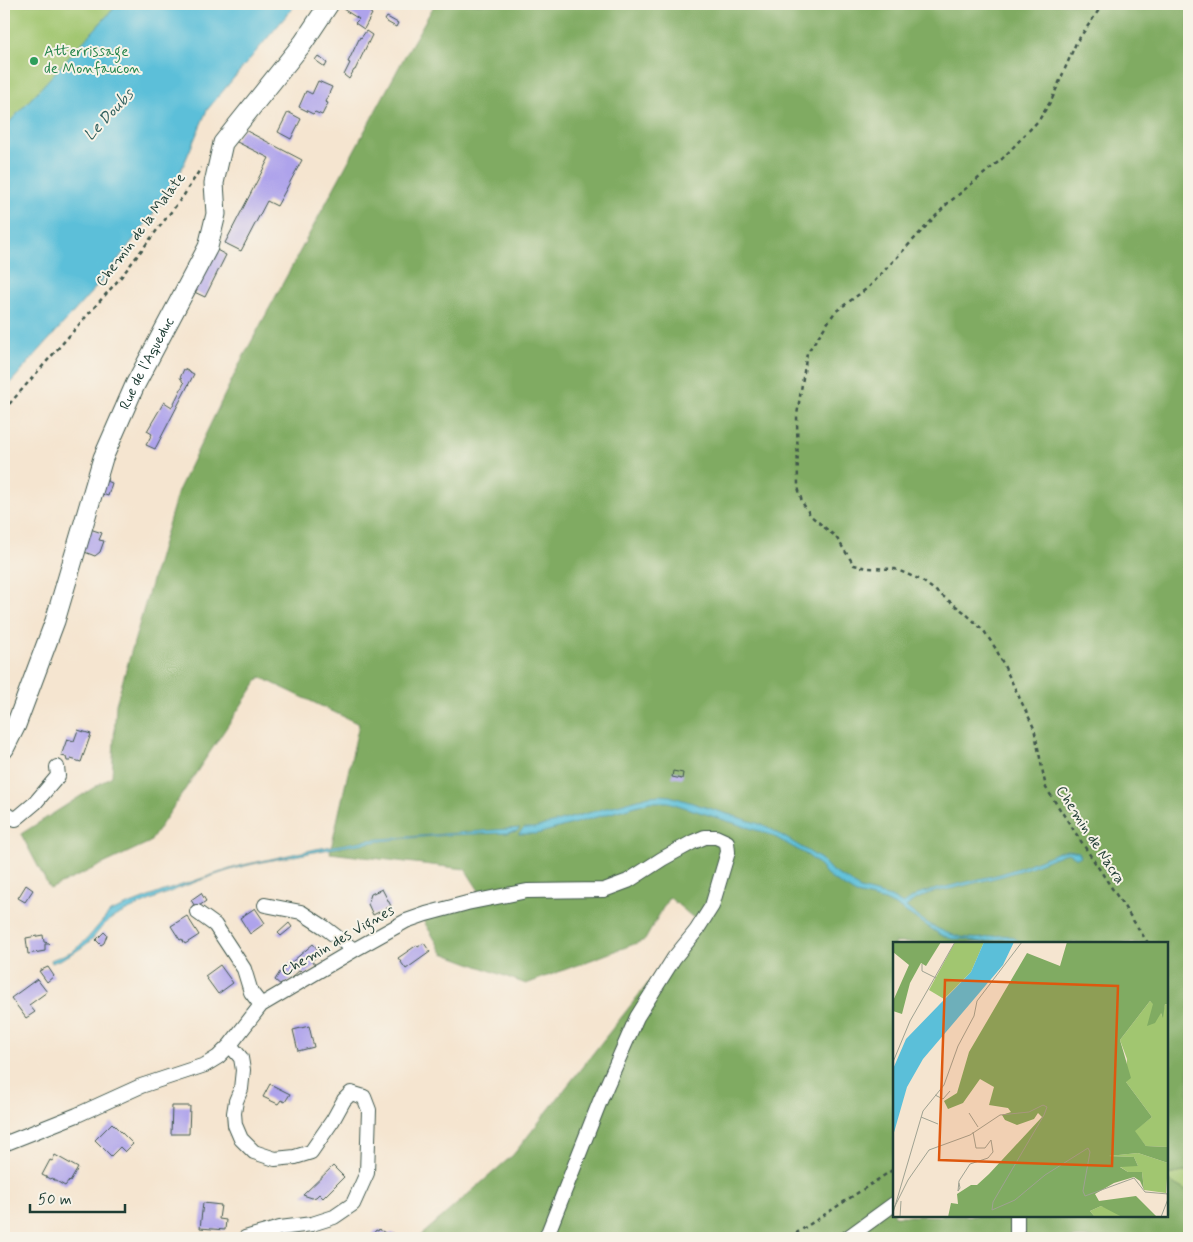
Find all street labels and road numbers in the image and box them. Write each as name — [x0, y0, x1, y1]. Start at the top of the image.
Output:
street label: Chemin de la Malate — [91, 169, 191, 291]
street label: Rue de l'Aqueduc — [115, 314, 179, 413]
street label: Chemin de Nacra — [1051, 782, 1129, 888]
street label: Chemin des Vignes — [278, 900, 399, 982]

